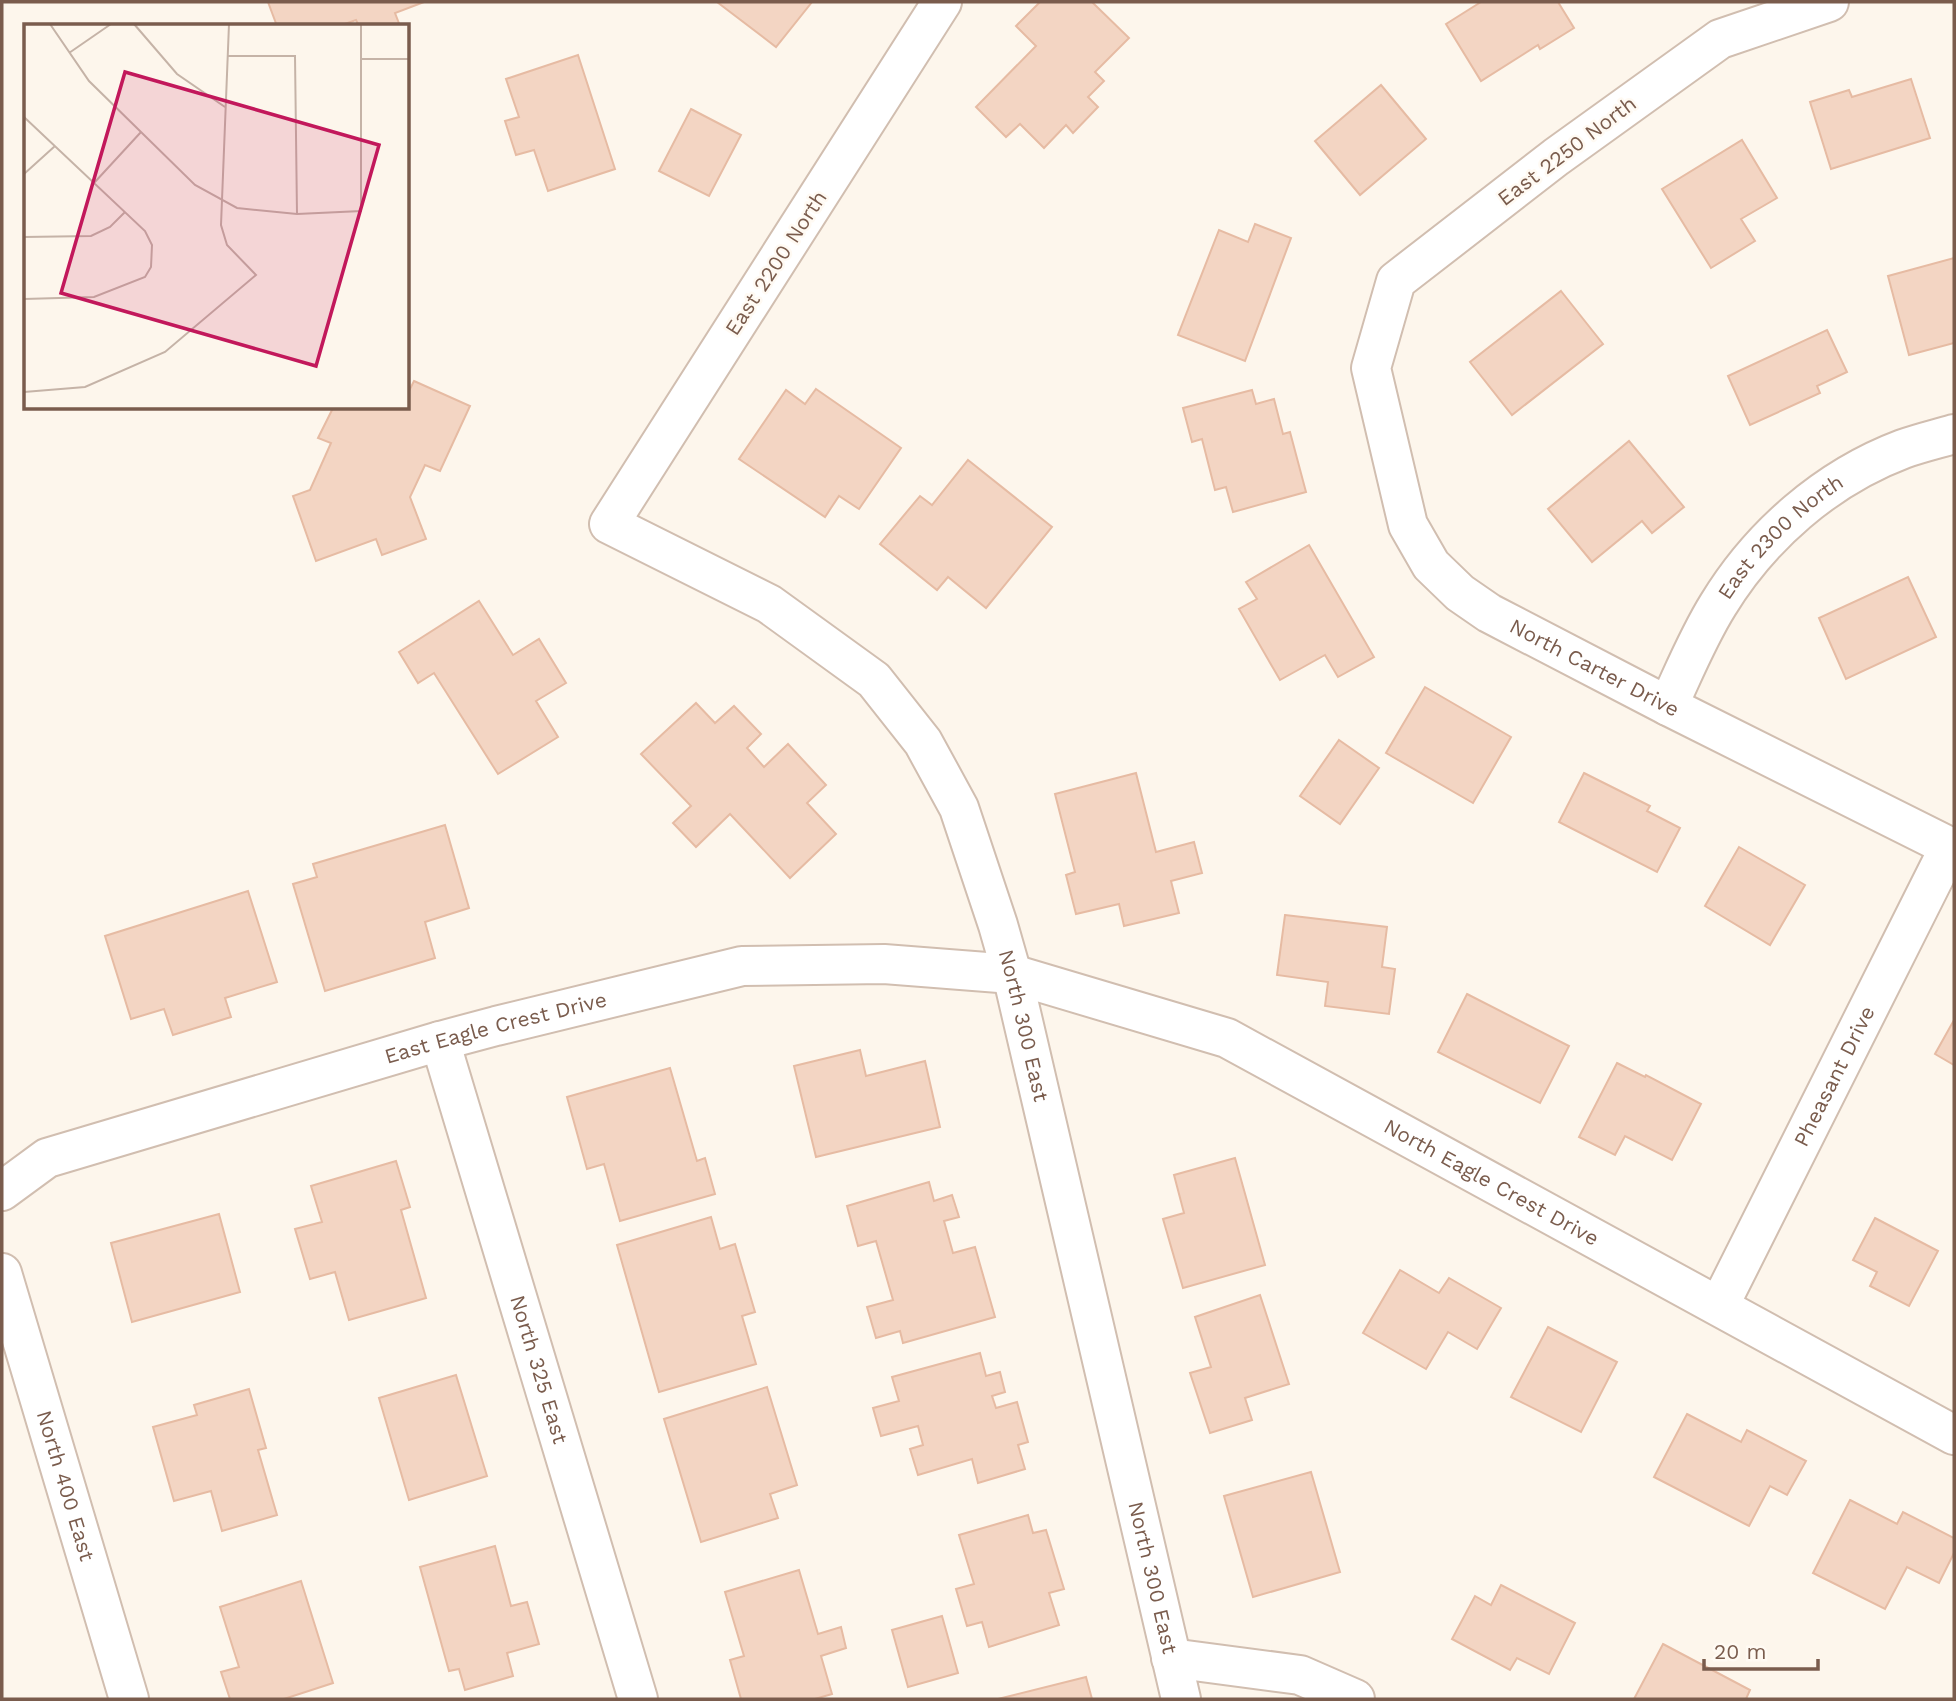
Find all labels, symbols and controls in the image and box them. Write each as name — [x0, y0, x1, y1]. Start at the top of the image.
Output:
inset map — [24, 24, 410, 410]
street label: East 2250 North — [1493, 90, 1641, 211]
street label: East 2200 North — [719, 186, 832, 340]
street label: East 2300 North — [1712, 469, 1848, 604]
street label: North Carter Drive — [1506, 613, 1684, 722]
street label: North 300 East — [994, 946, 1054, 1104]
street label: East Eagle Crest Drive — [381, 986, 609, 1069]
street label: Pheasant Drive — [1788, 1002, 1880, 1150]
street label: North Eagle Crest Drive — [1380, 1113, 1603, 1251]
street label: North 325 East — [505, 1292, 574, 1447]
street label: North 400 East — [32, 1407, 100, 1564]
street label: North 300 East — [1123, 1499, 1183, 1656]
scale bar — [1704, 1628, 1818, 1672]
text: 20 m — [1714, 1639, 1766, 1664]

